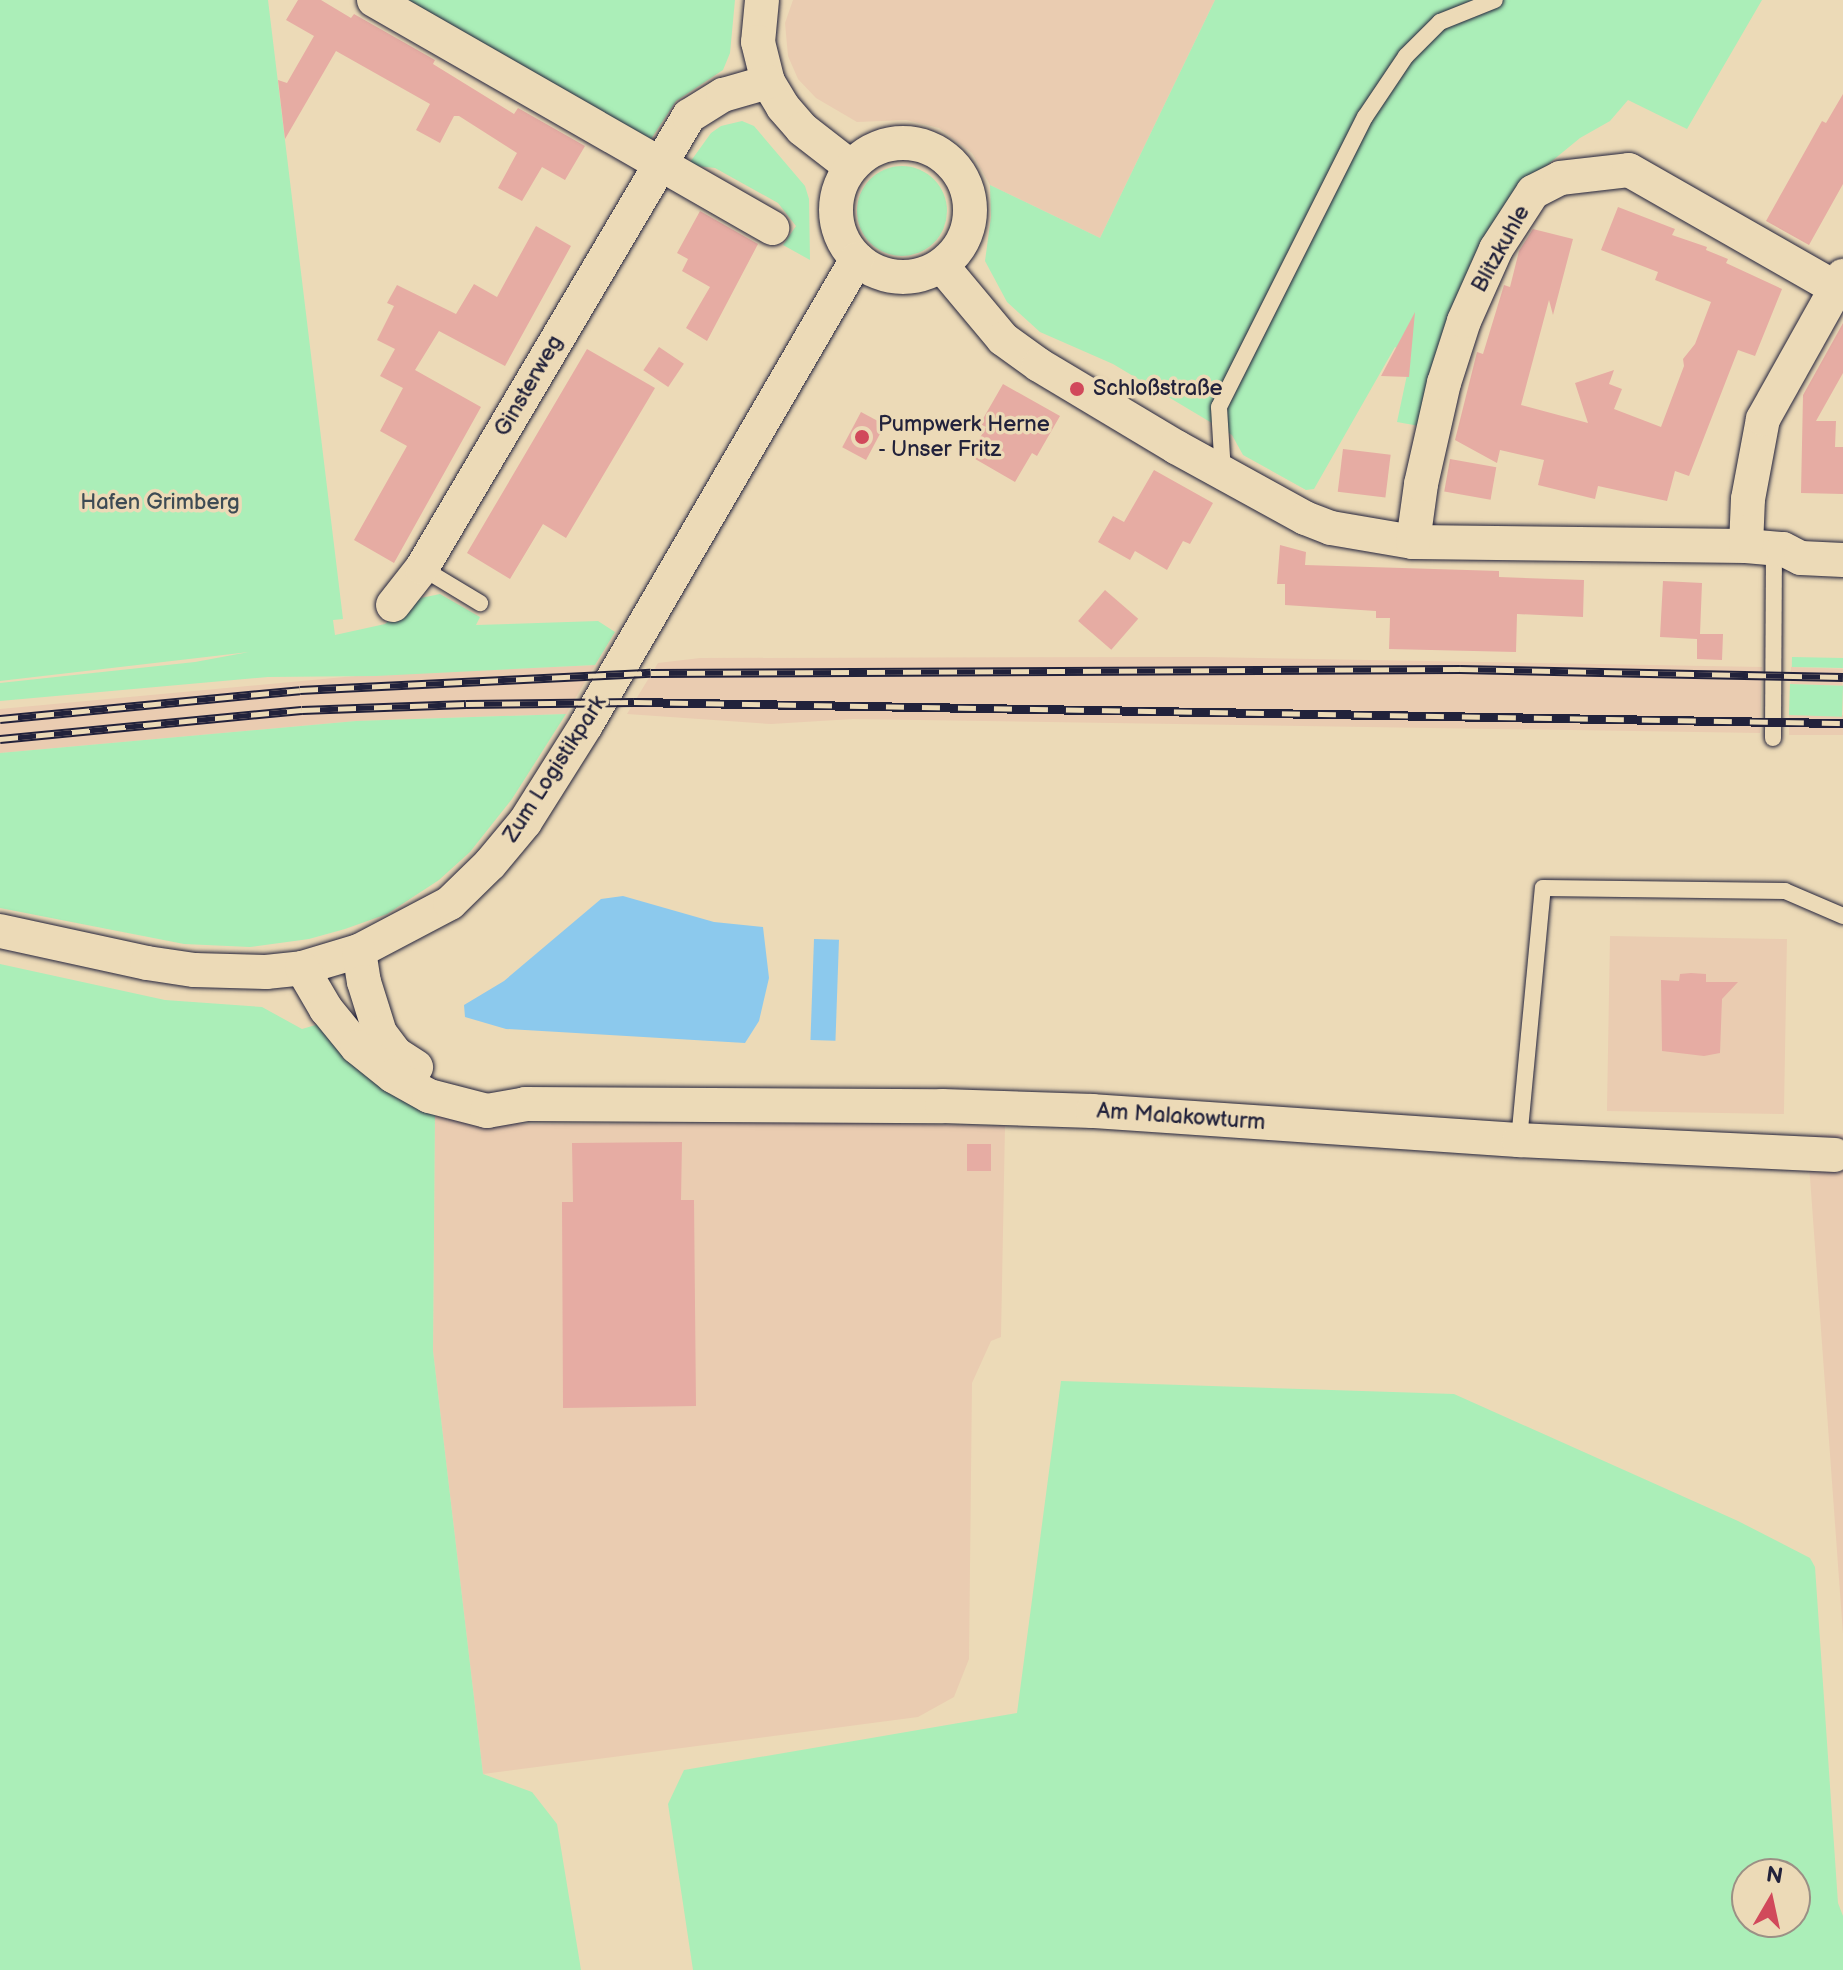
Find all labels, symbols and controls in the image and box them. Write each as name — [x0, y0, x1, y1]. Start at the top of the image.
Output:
street label: Blitzkuhle — [1466, 201, 1536, 297]
street label: Ginsterweg — [489, 331, 569, 441]
place label: Schloßstraße — [1093, 376, 1223, 402]
marker: Schloßstraße — [1068, 380, 1086, 398]
place label: Pumpwerk Herne - Unser Fritz — [878, 411, 1050, 462]
marker: Pumpwerk Herne - Unser Fritz — [853, 428, 871, 446]
park label: Hafen Grimberg — [80, 490, 240, 516]
street label: Zum Logistikpark — [498, 691, 612, 847]
street label: Am Malakowturm — [1096, 1098, 1266, 1136]
north arrow — [1731, 1858, 1811, 1938]
text: N — [1764, 1861, 1785, 1890]

